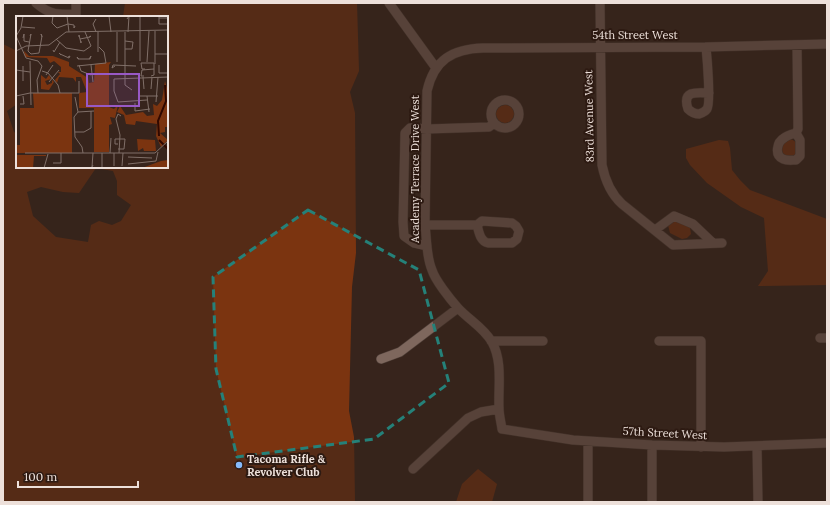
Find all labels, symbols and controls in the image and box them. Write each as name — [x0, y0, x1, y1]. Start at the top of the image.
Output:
inset map — [16, 16, 168, 168]
street label: 54th Street West — [592, 28, 679, 42]
street label: 83rd Avenue West — [581, 69, 597, 162]
street label: Academy Terrace Drive West — [408, 94, 422, 244]
street label: 57th Street West — [622, 424, 708, 442]
place label: Tacoma Rifle & Revolver Club — [247, 452, 326, 479]
marker: Tacoma Rifle & Revolver Club — [234, 460, 244, 470]
scale bar — [18, 463, 138, 489]
text: 100 m — [24, 469, 57, 484]

